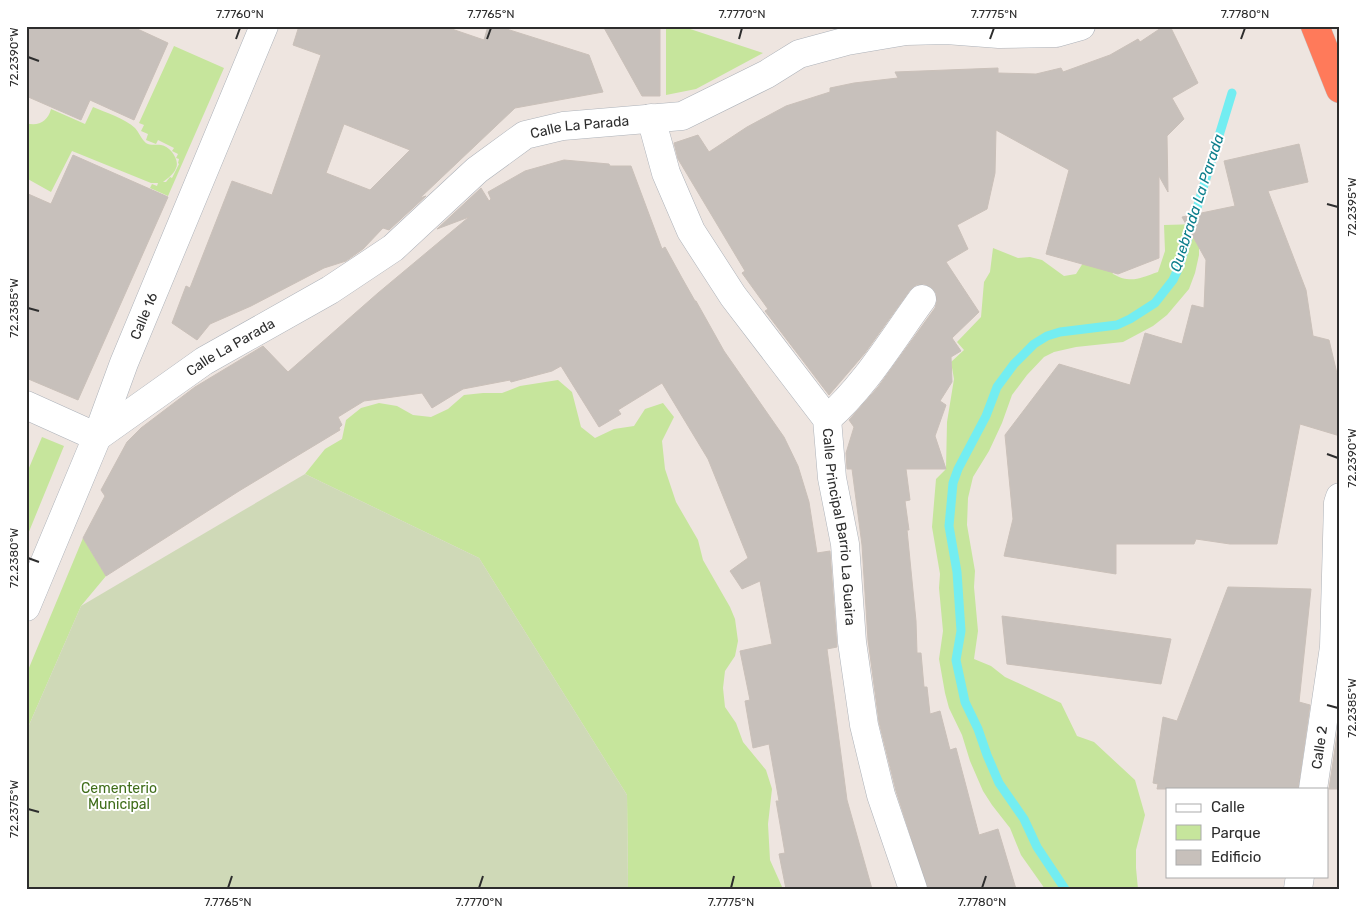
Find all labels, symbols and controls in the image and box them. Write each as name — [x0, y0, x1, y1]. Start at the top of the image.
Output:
text: 7.7760°N — [216, 7, 264, 21]
text: 7.7765°N — [467, 7, 515, 21]
text: 7.7770°N — [718, 7, 766, 21]
text: 7.7775°N — [971, 7, 1017, 21]
text: 7.7780°N — [1221, 7, 1269, 21]
text: 72.2390°W — [7, 27, 21, 87]
street label: Calle La Parada — [528, 112, 630, 142]
water label: Quebrada La Parada — [1166, 132, 1228, 274]
text: 72.2395°W — [1345, 177, 1359, 237]
text: 72.2385°W — [7, 278, 21, 338]
street label: Calle 16 — [126, 290, 161, 342]
street label: Calle La Parada — [183, 314, 278, 380]
street label: Calle Principal Barrio La Guaira — [819, 427, 859, 626]
text: 72.2390°W — [1345, 428, 1359, 488]
text: 72.2380°W — [7, 528, 21, 588]
text: 72.2385°W — [1345, 678, 1359, 738]
street label: Calle 2 — [1308, 725, 1331, 770]
text: 72.2375°W — [7, 780, 21, 838]
park label: Cementerio Municipal — [81, 780, 157, 813]
legend — [1166, 788, 1328, 878]
text: Calle — [1211, 798, 1245, 816]
text: Parque — [1211, 824, 1261, 842]
text: Edificio — [1211, 848, 1261, 866]
text: 7.7765°N — [204, 895, 252, 909]
text: 7.7770°N — [455, 895, 503, 909]
text: 7.7775°N — [708, 895, 754, 909]
text: 7.7780°N — [958, 895, 1006, 909]

